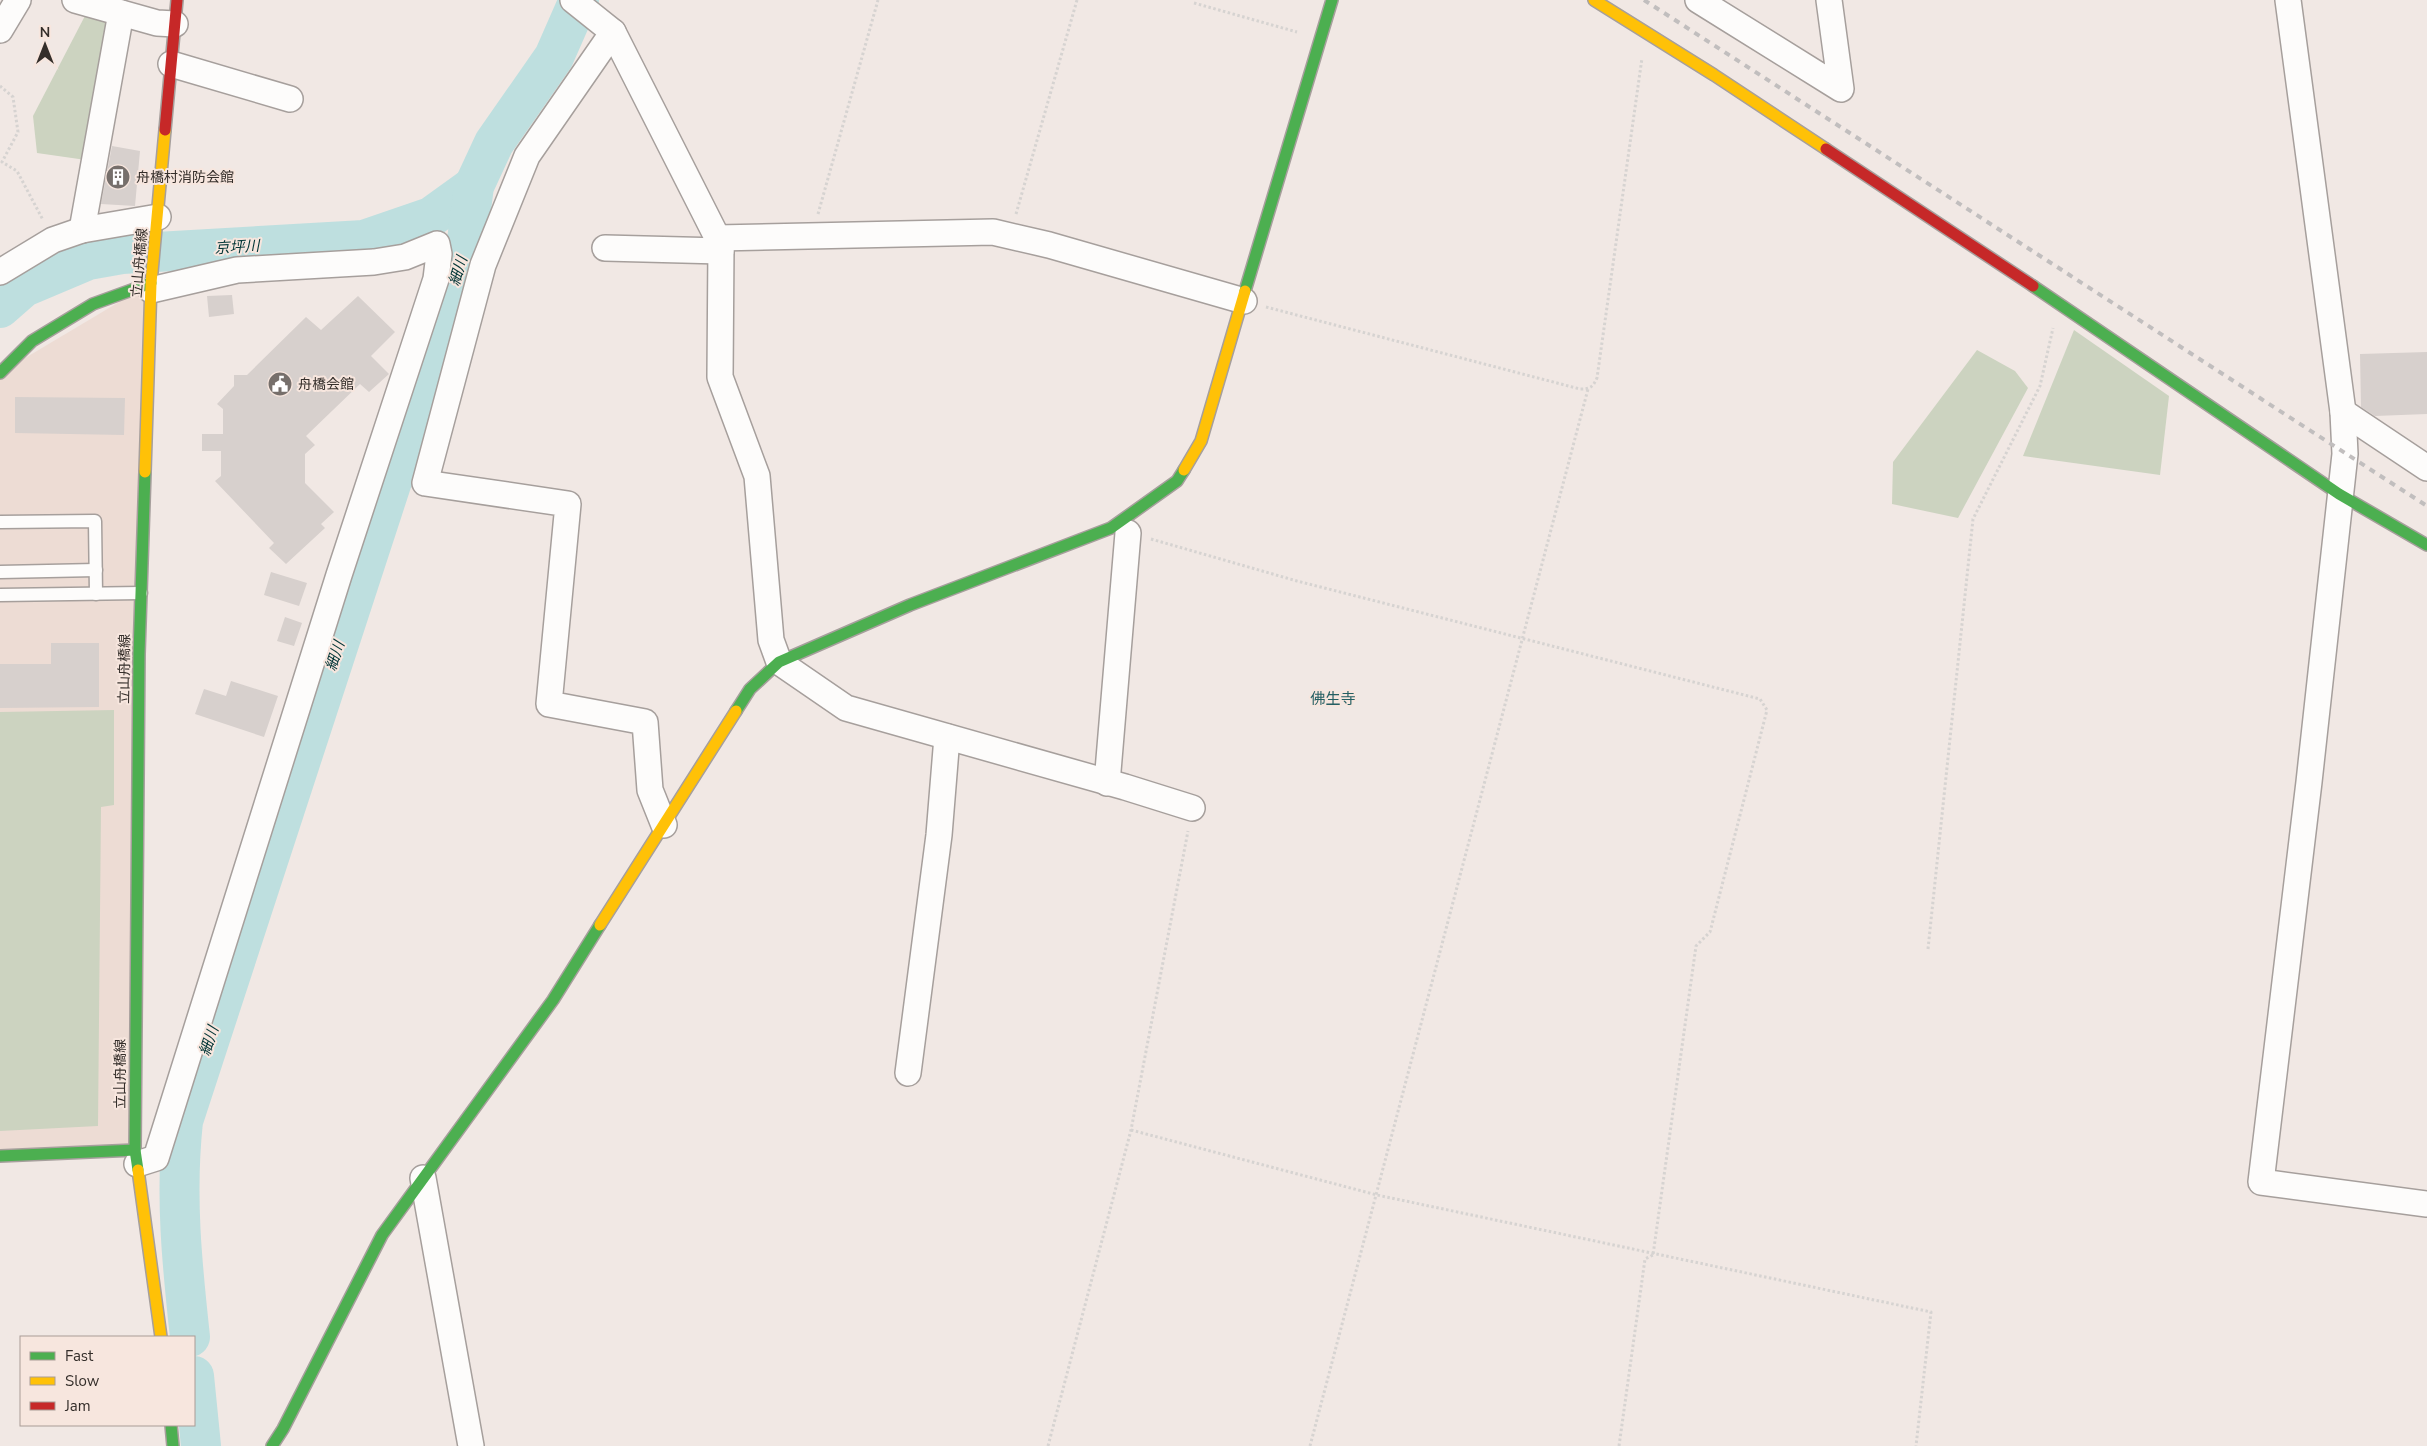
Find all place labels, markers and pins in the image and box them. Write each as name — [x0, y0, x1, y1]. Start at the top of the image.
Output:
building icon: 舟橋村消防会館 — [105, 164, 131, 190]
place label: 舟橋村消防会館 — [136, 168, 234, 187]
public building icon: 舟橋会館 — [267, 371, 293, 397]
place label: 舟橋会館 — [298, 375, 354, 394]

